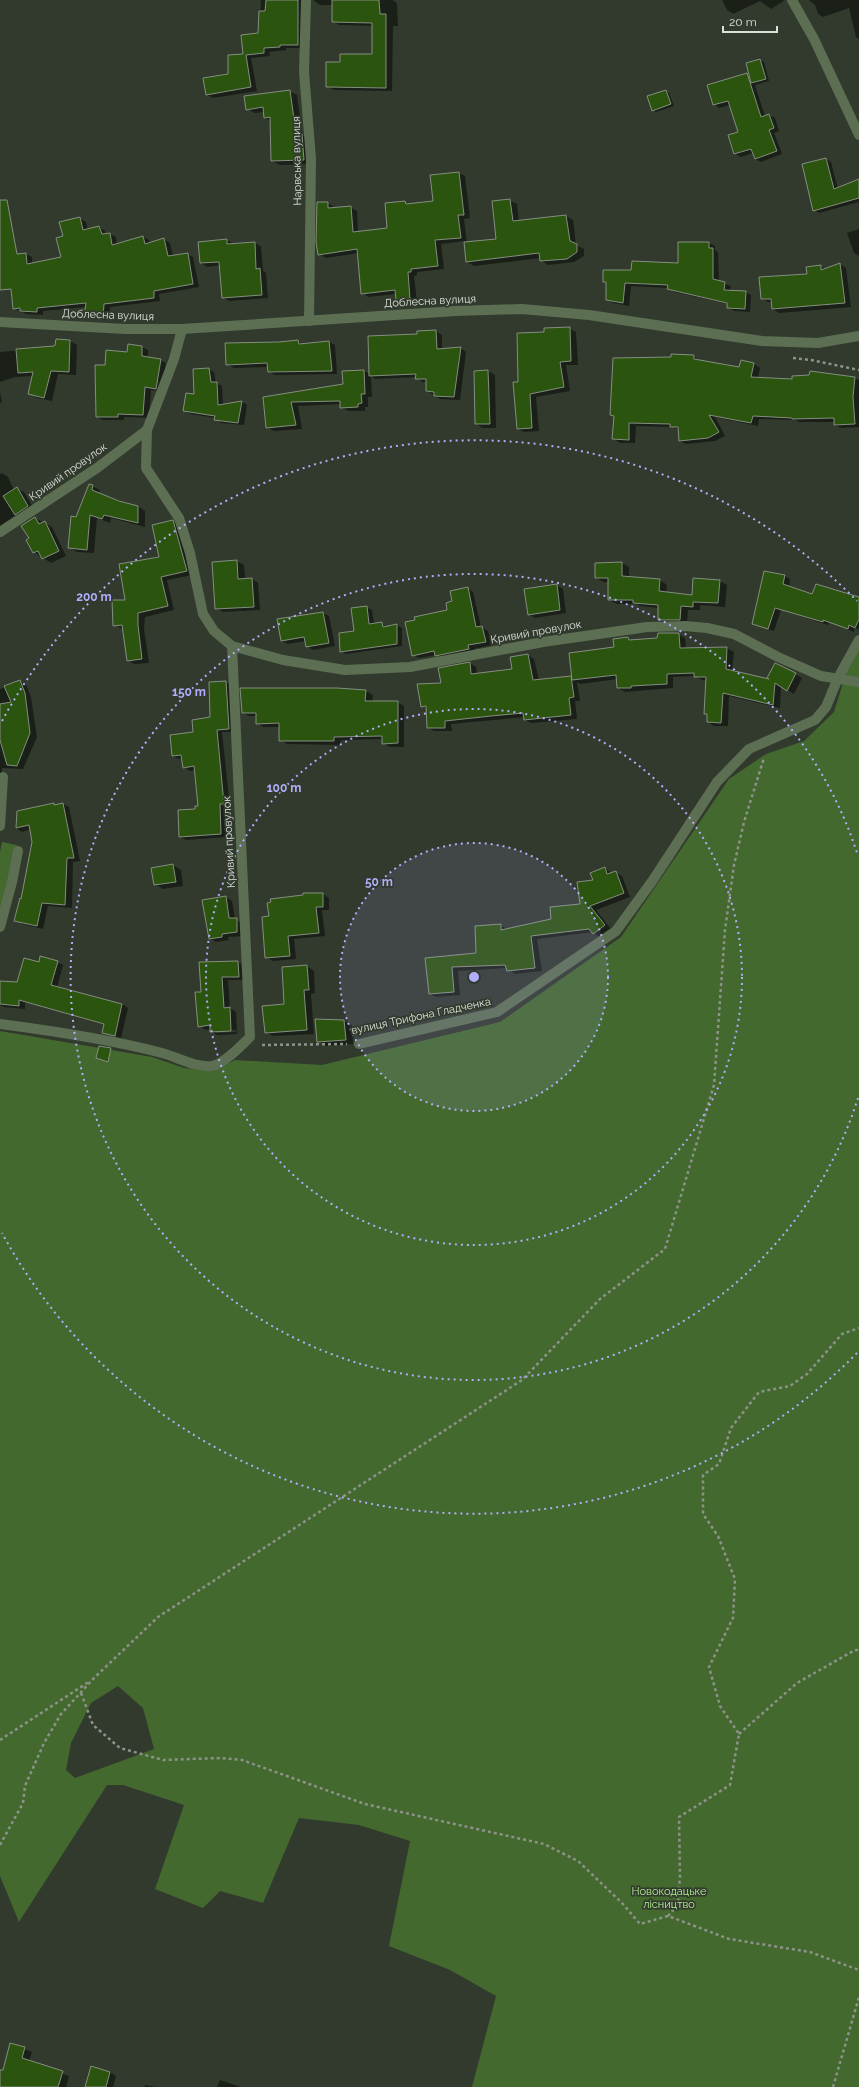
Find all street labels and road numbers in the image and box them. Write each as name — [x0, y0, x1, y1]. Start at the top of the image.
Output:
street label: Нарвська вулиця — [290, 116, 304, 206]
street label: Доблесна вулиця — [384, 292, 476, 310]
street label: Доблесна вулиця — [62, 307, 154, 323]
street label: Кривий провулок — [27, 440, 110, 504]
street label: Кривий провулок — [490, 618, 583, 646]
street label: Кривий провулок — [220, 795, 238, 888]
street label: вулиця Трифона Гладченка — [350, 995, 492, 1037]

